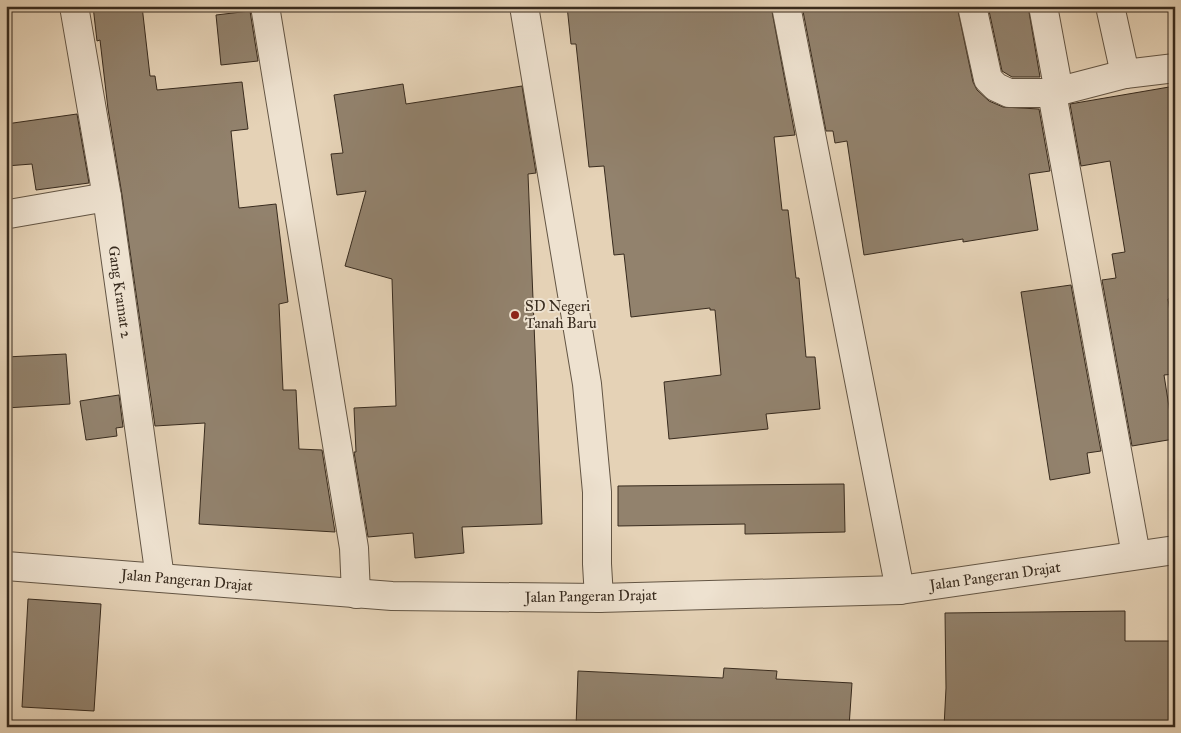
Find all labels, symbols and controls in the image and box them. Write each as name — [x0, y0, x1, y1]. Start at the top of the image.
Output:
street label: Gang Kramat 2 — [105, 245, 135, 340]
place label: SD Negeri Tanah Baru — [525, 297, 597, 332]
marker: SD Negeri Tanah Baru — [509, 309, 521, 321]
street label: Jalan Pangeran Drajat — [926, 558, 1063, 595]
street label: Jalan Pangeran Drajat — [118, 565, 254, 596]
street label: Jalan Pangeran Drajat — [523, 586, 658, 607]

